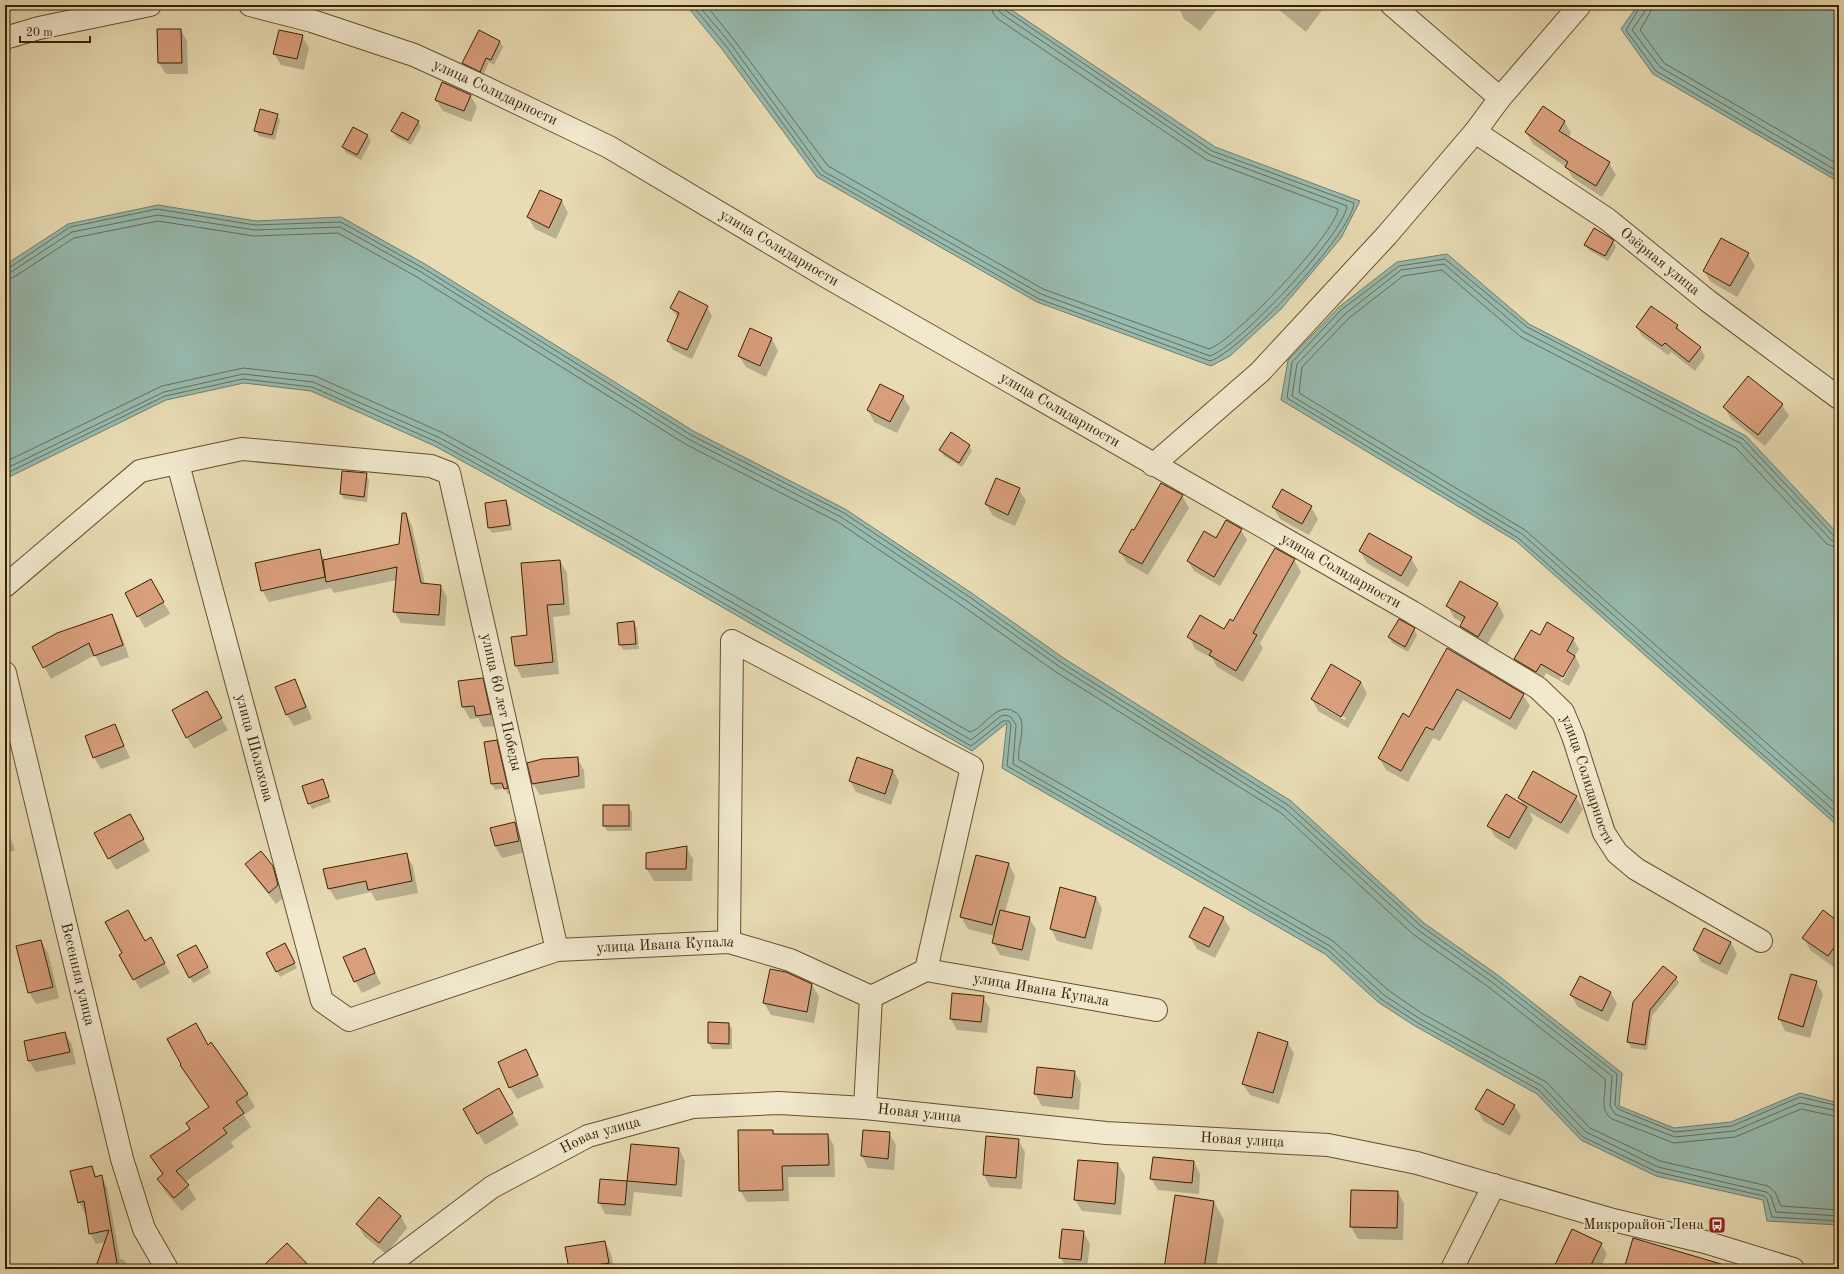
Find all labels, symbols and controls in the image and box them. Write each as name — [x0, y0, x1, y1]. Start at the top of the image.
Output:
scale bar — [20, 18, 90, 44]
text: 20 m — [26, 27, 53, 39]
street label: улица Солидарности — [431, 57, 560, 129]
street label: улица Солидарности — [717, 207, 841, 289]
street label: Озёрная улица — [1617, 225, 1703, 299]
street label: улица Солидарности — [997, 370, 1122, 450]
street label: улица Солидарности — [1278, 531, 1403, 611]
street label: улица 60 лет Победы — [478, 632, 524, 773]
street label: улица Шолохова — [233, 693, 276, 804]
street label: улица Солидарности — [1558, 713, 1617, 847]
street label: Весенняя улица — [58, 921, 97, 1028]
street label: улица Ивана Купала — [596, 934, 737, 956]
street label: улица Ивана Купала — [972, 971, 1111, 1009]
street label: Новая улица — [877, 1102, 963, 1126]
street label: Новая улица — [558, 1114, 643, 1157]
street label: Новая улица — [1200, 1131, 1285, 1150]
bus stop icon: Микрорайон Лена — [1707, 1215, 1727, 1235]
place label: Микрорайон Лена — [1583, 1218, 1705, 1233]

